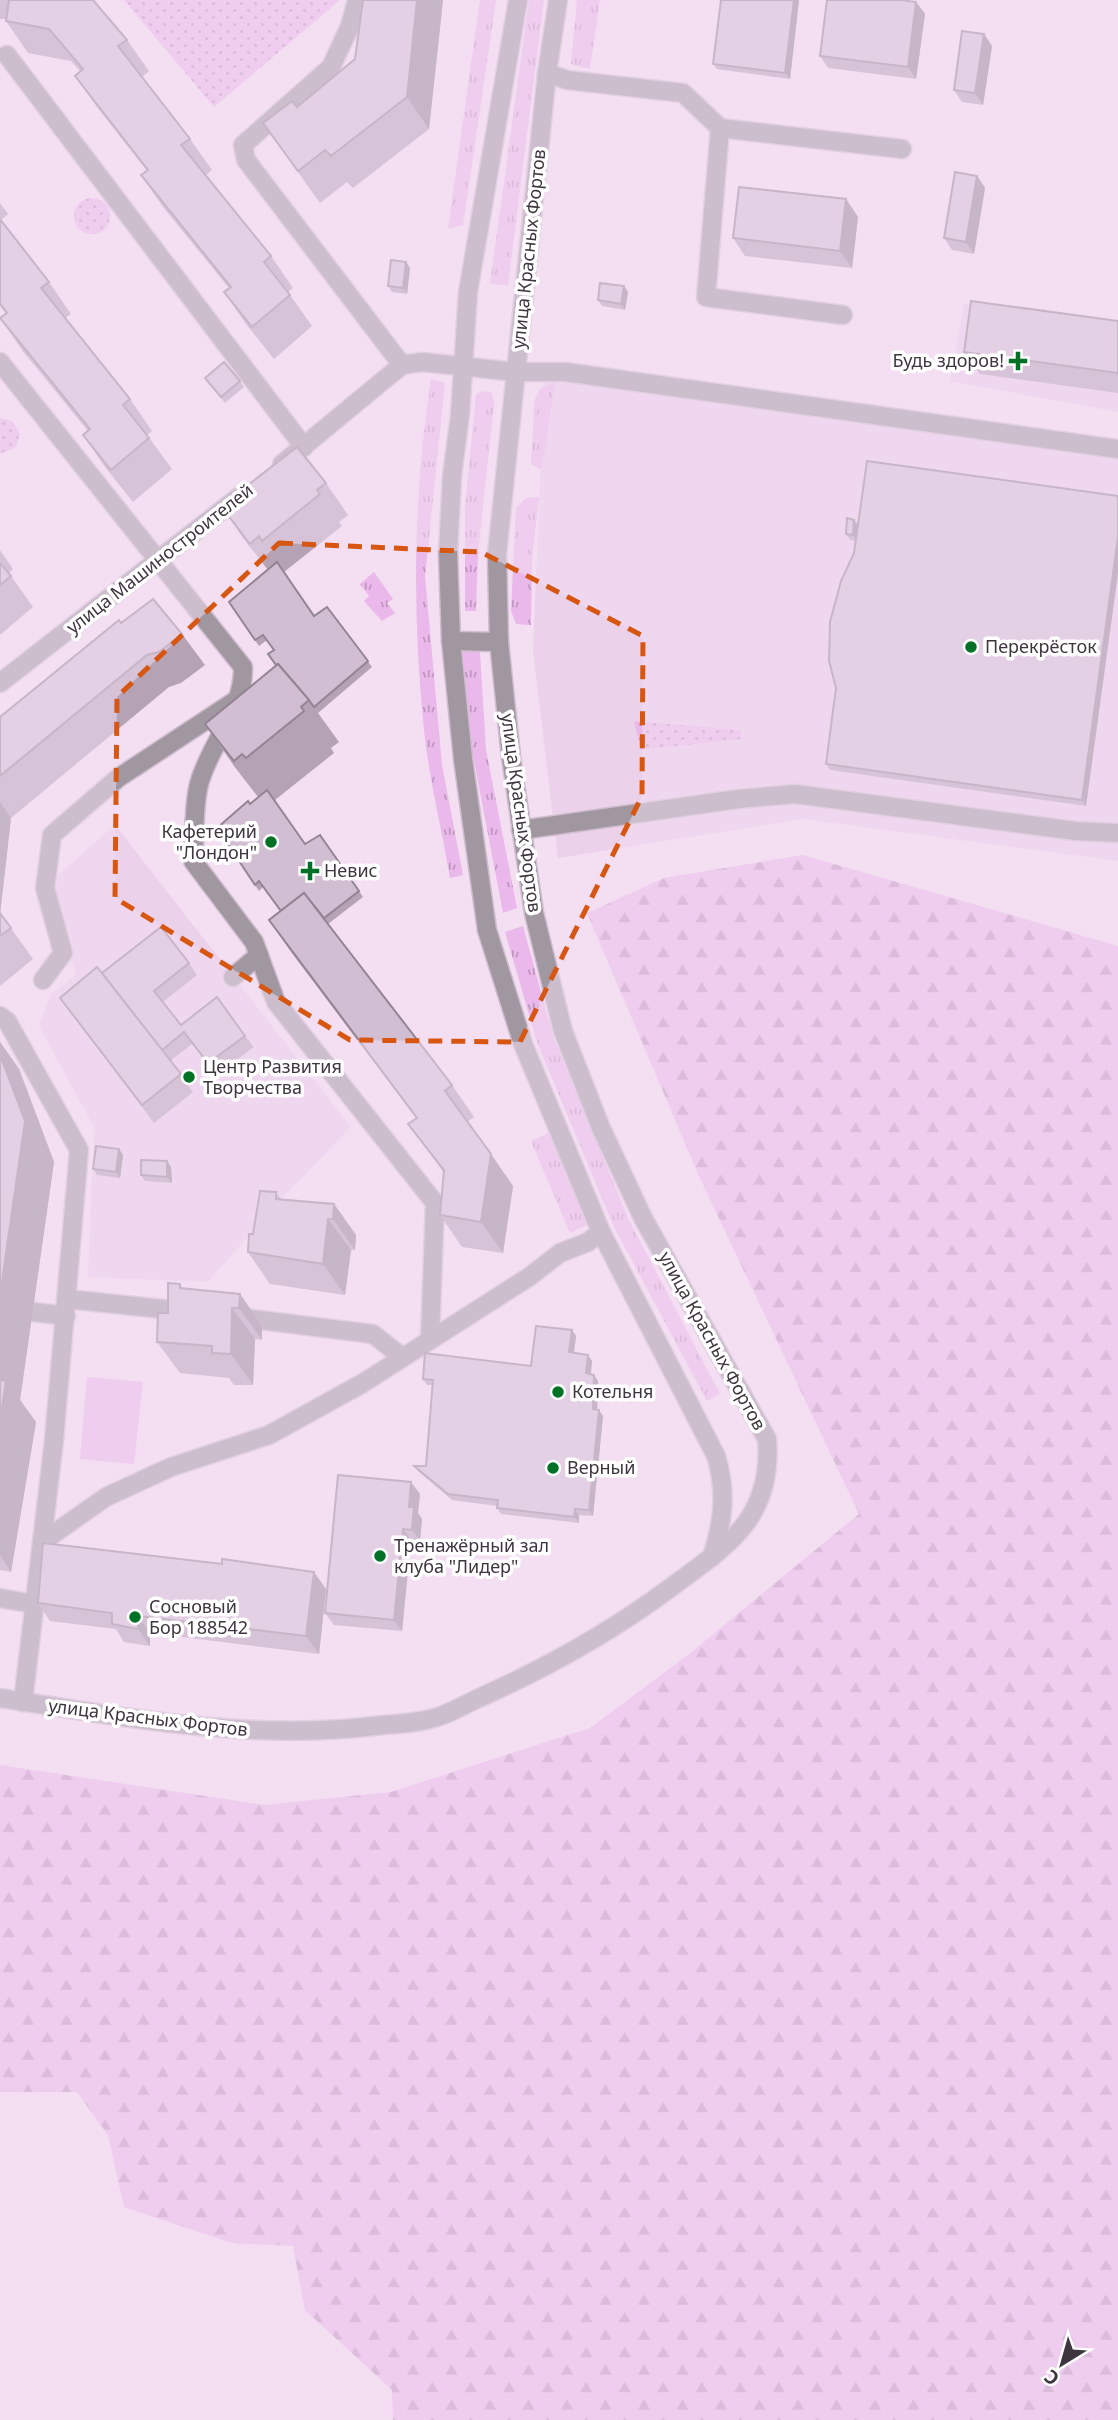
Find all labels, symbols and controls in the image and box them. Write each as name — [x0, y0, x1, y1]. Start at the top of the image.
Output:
street label: улица Красных Фортов — [506, 148, 550, 350]
place label: Будь здоров! — [892, 348, 1004, 372]
marker: Будь здоров! — [1010, 353, 1026, 369]
street label: улица Машиностроителей — [61, 478, 258, 639]
place label: Перекрёсток — [985, 634, 1097, 658]
marker: Перекрёсток — [963, 639, 979, 655]
street label: улица Красных Фортов — [496, 712, 548, 914]
place label: Кафетерий "Лондон" — [162, 819, 257, 864]
marker: Кафетерий "Лондон" — [263, 834, 279, 850]
place label: Невис — [324, 858, 378, 882]
marker: Невис — [302, 863, 318, 879]
place label: Центр Развития Творчества — [203, 1054, 342, 1099]
marker: Центр Развития Творчества — [181, 1069, 197, 1085]
street label: улица Красных Фортов — [654, 1247, 772, 1434]
place label: Котельня — [572, 1379, 653, 1403]
marker: Котельня — [550, 1384, 566, 1400]
place label: Верный — [567, 1455, 635, 1479]
marker: Верный — [545, 1460, 561, 1476]
place label: Тренажёрный зал клуба "Лидер" — [394, 1533, 549, 1578]
marker: Тренажёрный зал клуба "Лидер" — [372, 1548, 388, 1564]
place label: Сосновый Бор 188542 — [149, 1594, 248, 1639]
marker: Сосновый Бор 188542 — [127, 1609, 143, 1625]
street label: улица Красных Фортов — [47, 1693, 249, 1741]
north arrow — [1027, 2329, 1097, 2399]
text: С — [1039, 2364, 1064, 2392]

